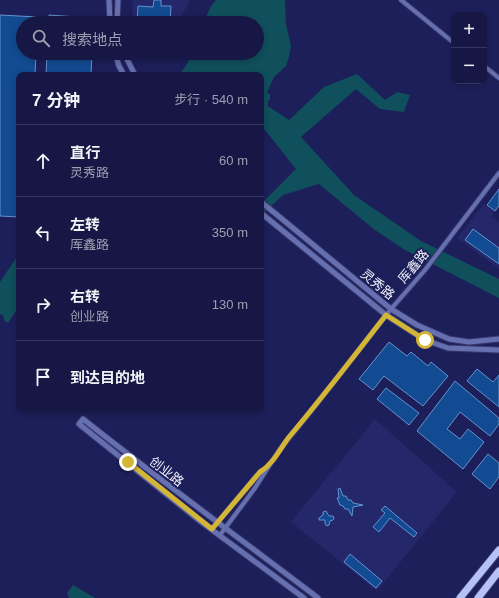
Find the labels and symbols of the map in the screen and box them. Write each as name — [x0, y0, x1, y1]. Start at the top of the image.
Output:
street label: 厍鑫路 — [395, 247, 432, 286]
street label: 灵秀路 — [358, 266, 398, 302]
route start — [416, 331, 434, 349]
route end — [119, 453, 137, 471]
street label: 创业路 — [147, 453, 187, 489]

